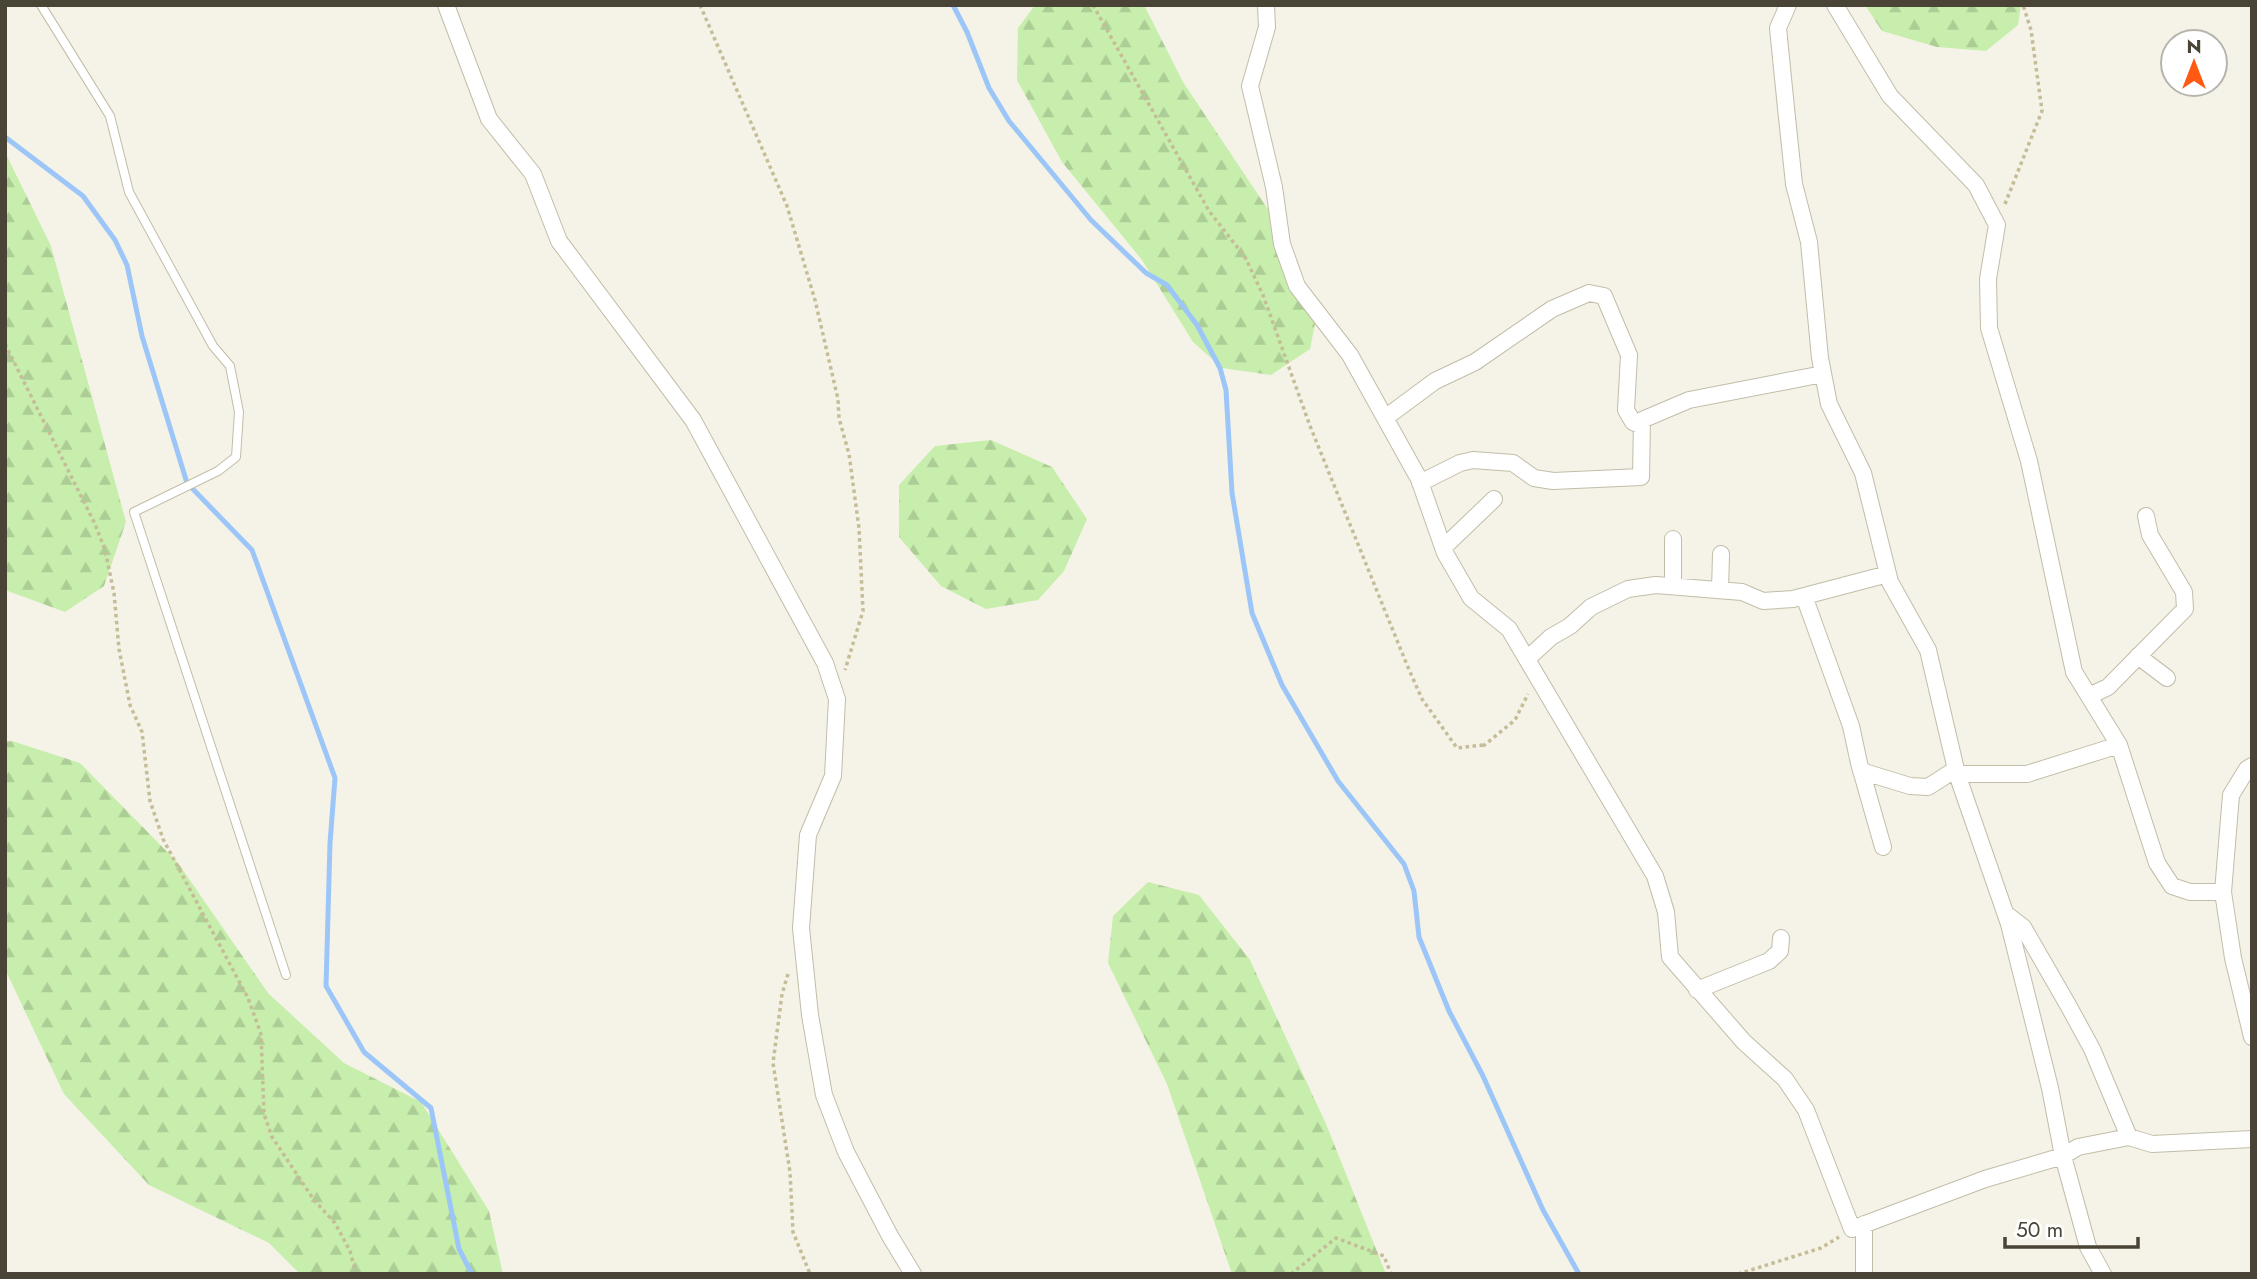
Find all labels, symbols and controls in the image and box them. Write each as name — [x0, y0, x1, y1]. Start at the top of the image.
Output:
north arrow — [2159, 28, 2229, 98]
text: N — [2186, 33, 2202, 60]
scale bar — [2005, 1206, 2138, 1250]
text: 50 m — [2016, 1215, 2063, 1245]

